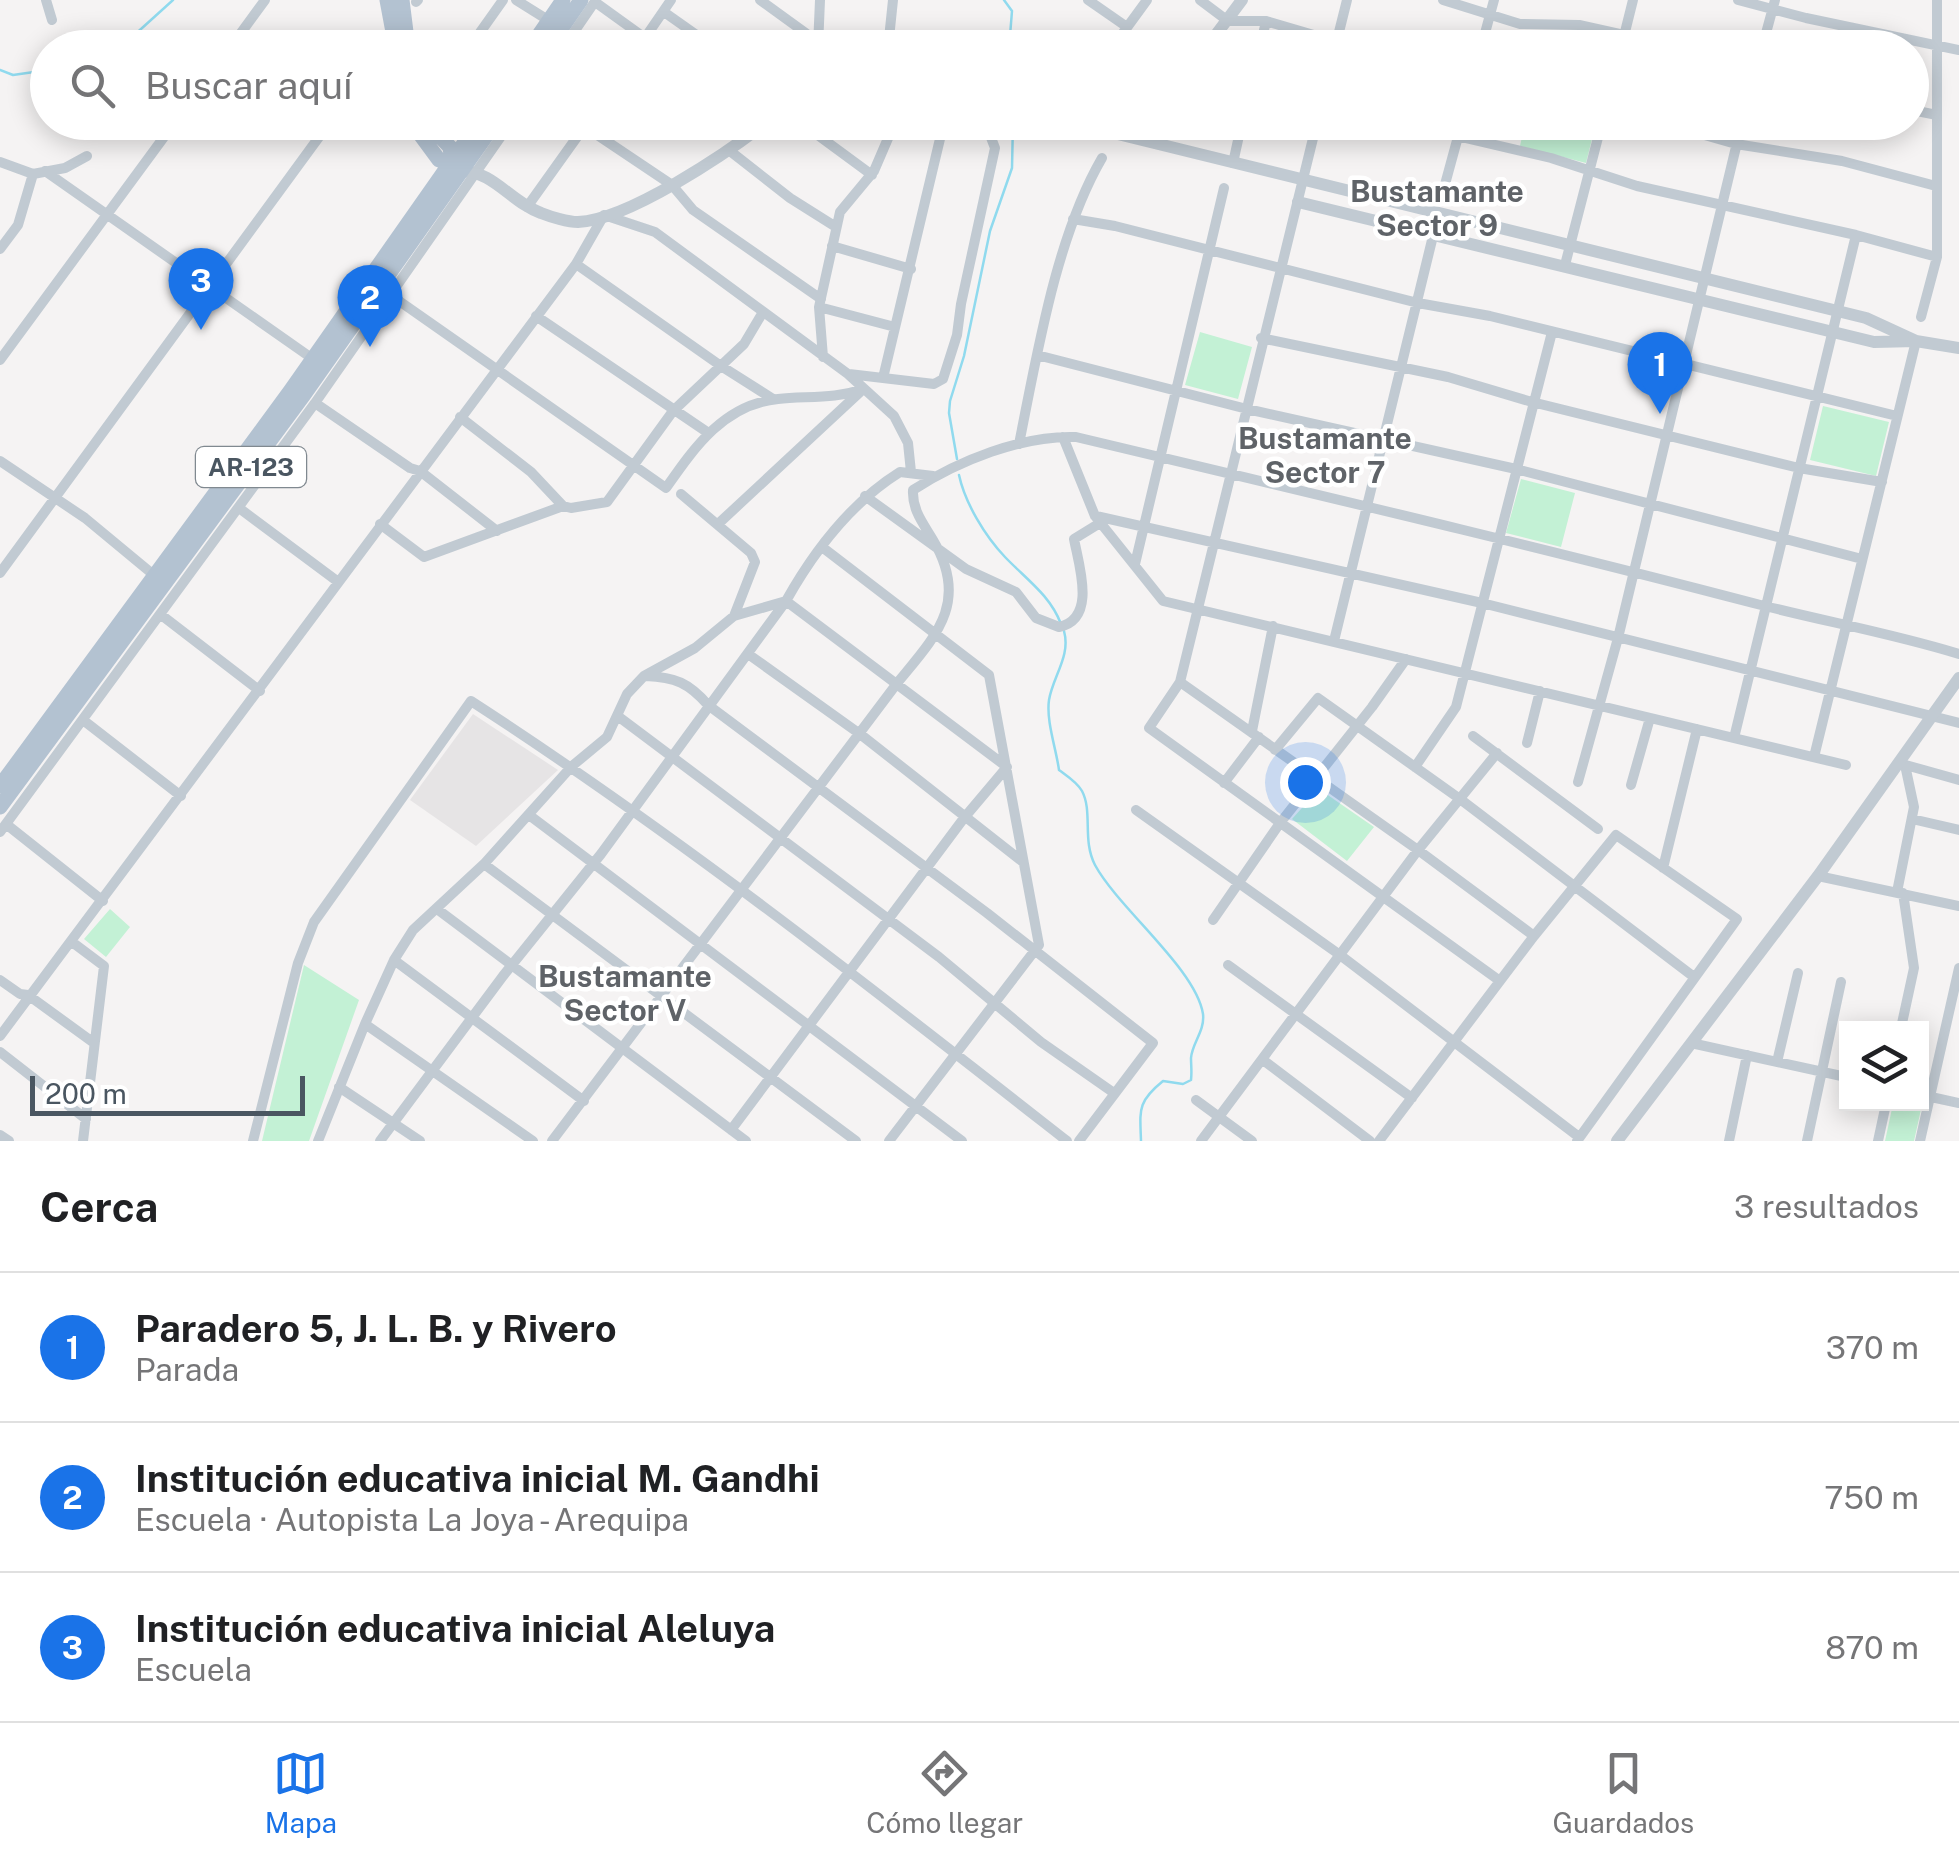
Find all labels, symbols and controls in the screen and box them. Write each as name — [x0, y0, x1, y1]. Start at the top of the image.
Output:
search box — [30, 30, 1929, 140]
icon: search — [65, 58, 120, 113]
text: Buscar aquí — [145, 63, 352, 108]
district label: Bustamante Sector 9 — [1350, 173, 1524, 243]
pin: 3 — [168, 248, 234, 330]
pin: 2 — [338, 264, 402, 347]
pin: 1 — [1628, 332, 1692, 414]
district label: Bustamante Sector 7 — [1238, 420, 1412, 490]
road number: AR-123 — [196, 447, 306, 487]
your location — [1280, 757, 1331, 808]
district label: Bustamante Sector V — [538, 958, 712, 1028]
map controls — [1839, 1021, 1929, 1111]
button: layers — [1839, 1021, 1929, 1111]
scale bar — [30, 1071, 305, 1116]
text: 200 m — [45, 1077, 127, 1110]
text: Cerca — [40, 1182, 158, 1231]
text: 3 resultados — [1734, 1188, 1919, 1225]
text: Paradero 5, J. L. B. y Rivero — [135, 1306, 617, 1351]
text: 1 — [66, 1329, 79, 1366]
text: 370 m — [1826, 1329, 1919, 1366]
text: Parada — [135, 1351, 239, 1388]
text: Institución educativa inicial M. Gandhi — [135, 1456, 820, 1501]
text: 2 — [62, 1479, 83, 1516]
text: 750 m — [1824, 1479, 1919, 1516]
text: Escuela · Autopista La Joya - Arequipa — [135, 1501, 689, 1538]
text: Institución educativa inicial Aleluya — [135, 1606, 775, 1651]
text: 3 — [62, 1629, 83, 1666]
text: 870 m — [1825, 1629, 1919, 1666]
text: Escuela — [135, 1651, 252, 1688]
tab: Mapa — [265, 1746, 337, 1839]
tab: Cómo llegar — [866, 1746, 1023, 1839]
tab: Guardados — [1552, 1746, 1694, 1839]

